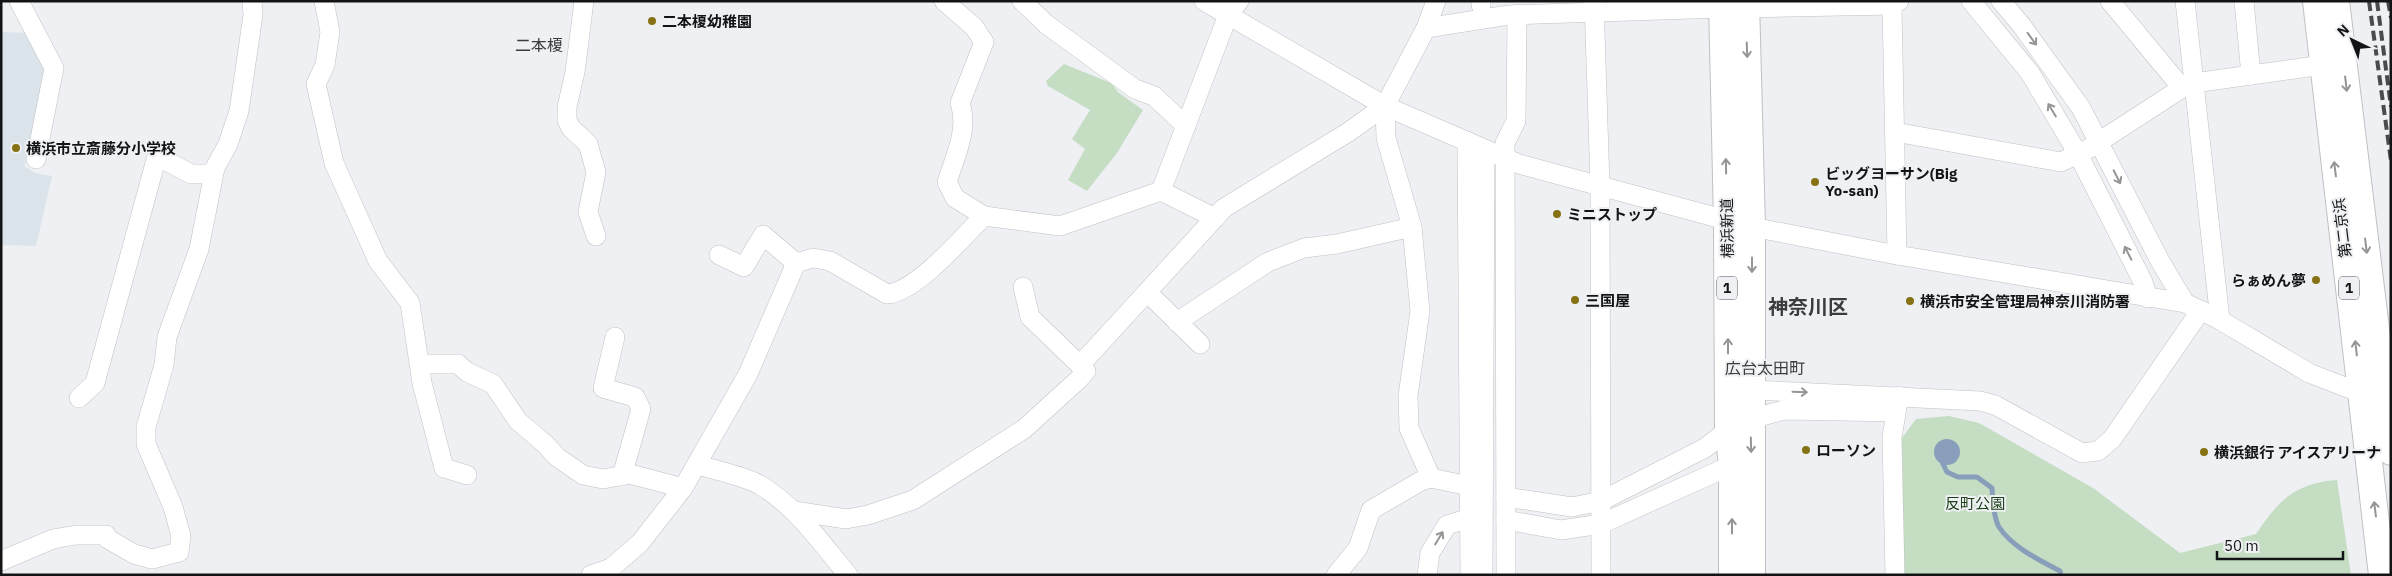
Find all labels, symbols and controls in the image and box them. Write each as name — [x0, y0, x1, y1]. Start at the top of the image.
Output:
place label: 二本榎幼稚園 — [662, 12, 752, 31]
marker: 二本榎幼稚園 — [646, 15, 658, 27]
north arrow — [2327, 15, 2377, 65]
text: N — [2333, 20, 2353, 41]
one-way arrow — [2027, 32, 2037, 46]
district label: 二本榎 — [515, 35, 563, 55]
one-way arrow — [1743, 42, 1752, 58]
one-way arrow — [2341, 76, 2351, 92]
one-way arrow — [2047, 103, 2057, 117]
place label: 横浜市立斎藤分小学校 — [26, 139, 176, 158]
marker: 横浜市立斎藤分小学校 — [10, 142, 22, 154]
one-way arrow — [1721, 158, 1731, 174]
one-way arrow — [2330, 161, 2340, 177]
place label: ビッグヨーサン(Big Yo-san) — [1825, 164, 1958, 200]
one-way arrow — [2112, 169, 2122, 184]
marker: ビッグヨーサン(Big Yo-san) — [1809, 176, 1821, 188]
street label: 第二京浜 — [2329, 197, 2355, 259]
street label: 横浜新道 — [1717, 198, 1737, 258]
place label: ミニストップ — [1567, 205, 1657, 224]
marker: ミニストップ — [1551, 208, 1563, 220]
one-way arrow — [2361, 237, 2371, 253]
one-way arrow — [2123, 246, 2132, 261]
one-way arrow — [1747, 256, 1757, 273]
place label: らぁめん夢 — [2231, 271, 2306, 290]
marker: らぁめん夢 — [2310, 274, 2322, 286]
road number: 1 — [1717, 276, 1737, 300]
road number: 1 — [2339, 276, 2359, 300]
place label: 三国屋 — [1585, 291, 1630, 310]
place label: 横浜市安全管理局神奈川消防署 — [1920, 292, 2130, 311]
district label: 神奈川区 — [1768, 293, 1848, 320]
marker: 三国屋 — [1569, 294, 1581, 306]
marker: 横浜市安全管理局神奈川消防署 — [1904, 295, 1916, 307]
one-way arrow — [1723, 338, 1733, 354]
one-way arrow — [2351, 340, 2361, 356]
district label: 広台太田町 — [1725, 358, 1805, 378]
one-way arrow — [1792, 387, 1808, 397]
one-way arrow — [1746, 436, 1756, 453]
place label: ローソン — [1816, 441, 1876, 460]
place label: 横浜銀行 アイスアリーナ — [2214, 443, 2381, 462]
marker: ローソン — [1800, 444, 1812, 456]
marker: 横浜銀行 アイスアリーナ — [2198, 446, 2210, 458]
park label: 反町公園 — [1945, 494, 2005, 513]
one-way arrow — [2370, 501, 2380, 517]
one-way arrow — [1727, 518, 1737, 534]
scale bar — [2217, 528, 2343, 560]
one-way arrow — [1434, 531, 1444, 546]
text: 50 m — [2224, 536, 2259, 555]

